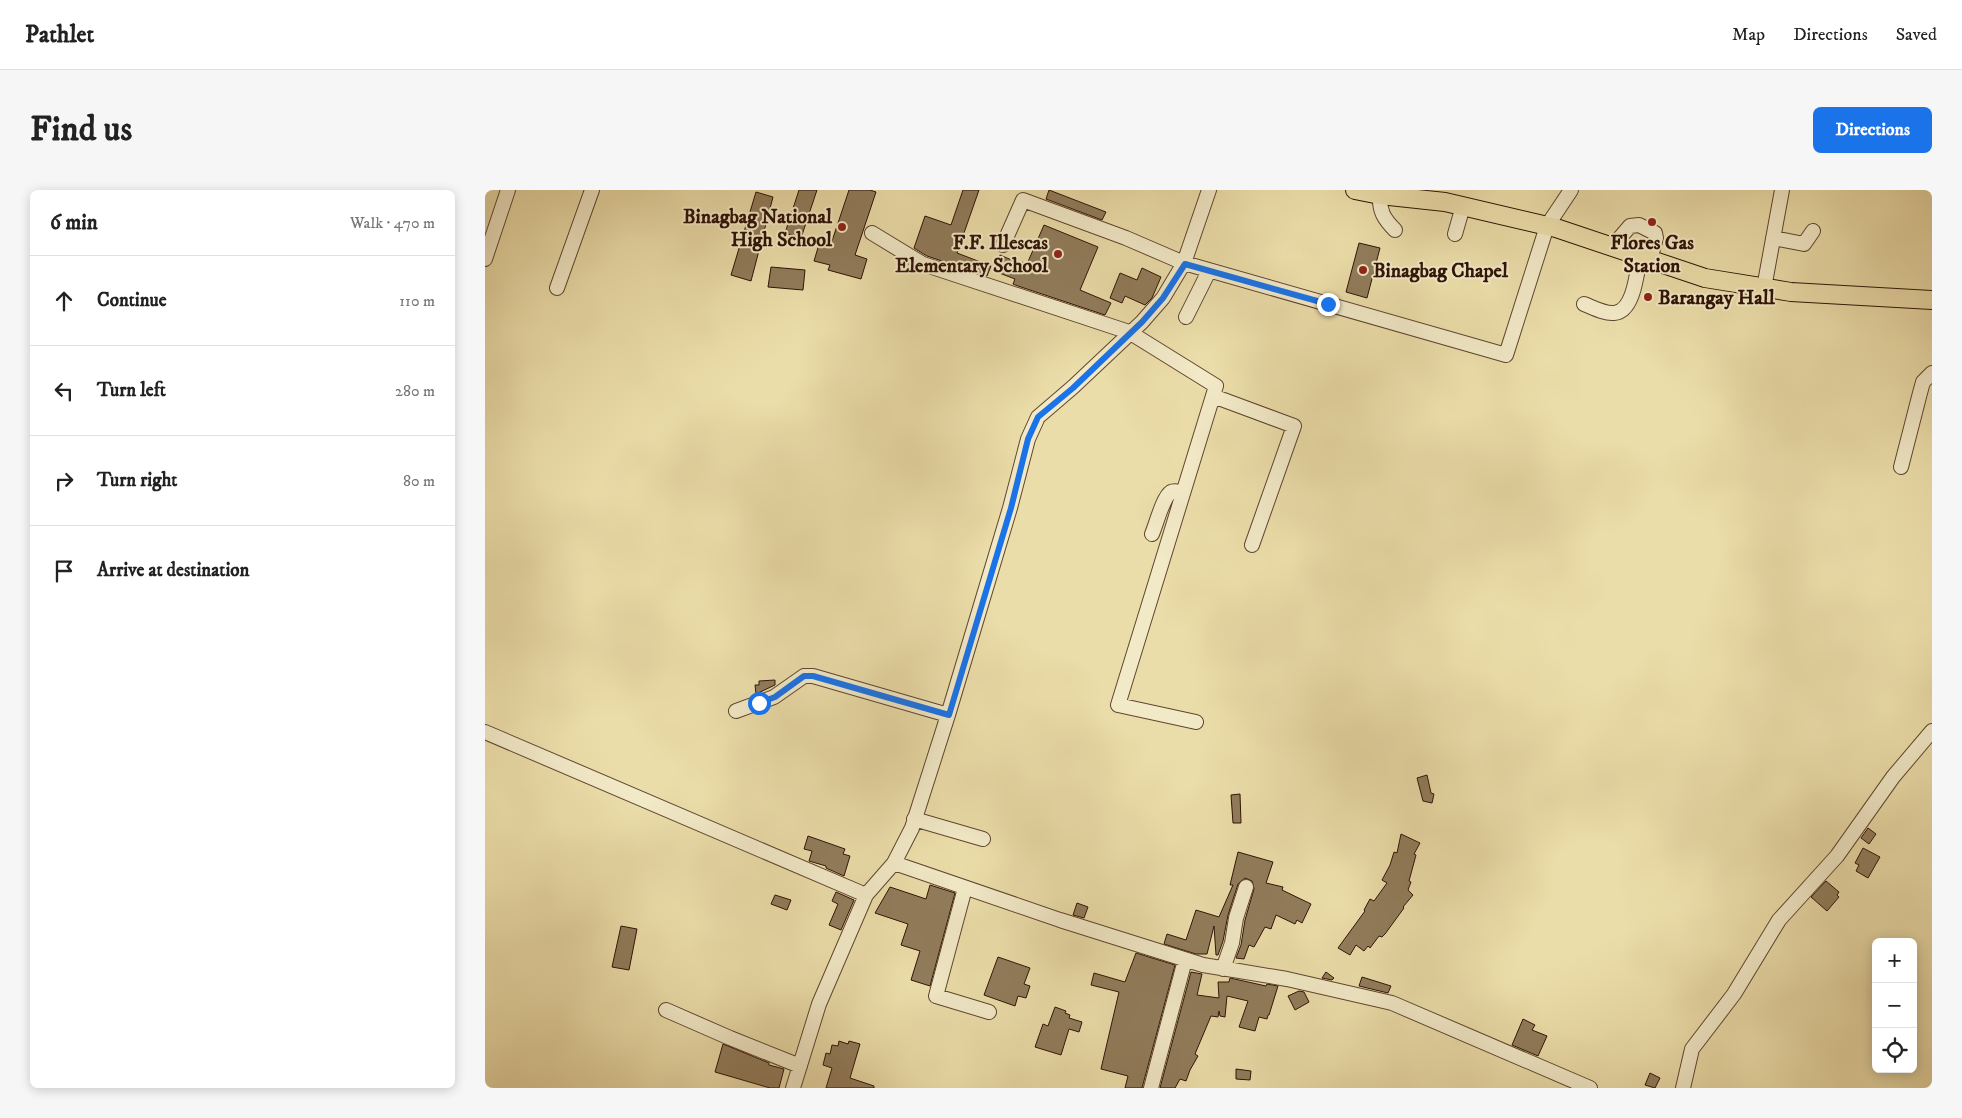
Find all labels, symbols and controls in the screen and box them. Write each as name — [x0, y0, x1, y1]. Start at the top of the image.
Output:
text: Pathlet — [25, 20, 94, 50]
text: Map — [1732, 24, 1765, 46]
text: Directions — [1793, 24, 1868, 46]
text: Saved — [1896, 24, 1937, 46]
button: Directions — [1813, 107, 1932, 153]
text: Find us — [30, 108, 132, 152]
place label: Binagbag National High School — [683, 205, 833, 253]
text: 6 min — [50, 210, 98, 236]
text: Walk · 470 m — [350, 213, 435, 233]
marker: Flores Gas Station — [1646, 216, 1658, 228]
marker: Binagbag National High School — [836, 221, 848, 233]
place label: F.F. Illescas Elementary School — [895, 231, 1049, 279]
place label: Flores Gas Station — [1610, 231, 1694, 279]
marker: F.F. Illescas Elementary School — [1052, 248, 1064, 260]
place label: Binagbag Chapel — [1373, 259, 1509, 284]
marker: Binagbag Chapel — [1357, 264, 1369, 276]
place label: Barangay Hall — [1658, 286, 1776, 311]
icon: ahead — [50, 287, 78, 315]
text: Continue — [97, 289, 167, 312]
text: 110 m — [399, 291, 435, 311]
marker: Barangay Hall — [1642, 291, 1654, 303]
route end — [1317, 293, 1340, 316]
icon: left — [50, 377, 78, 405]
text: Turn left — [97, 379, 166, 402]
text: 280 m — [395, 381, 435, 401]
icon: right — [50, 467, 78, 495]
text: Turn right — [97, 469, 177, 492]
text: 80 m — [403, 471, 435, 491]
icon: arrive — [50, 557, 78, 585]
text: Arrive at destination — [97, 559, 249, 582]
route start — [748, 692, 771, 715]
map controls — [1872, 938, 1917, 1073]
button: + — [1872, 938, 1917, 983]
button: − — [1872, 983, 1917, 1028]
button: locate — [1872, 1028, 1917, 1073]

